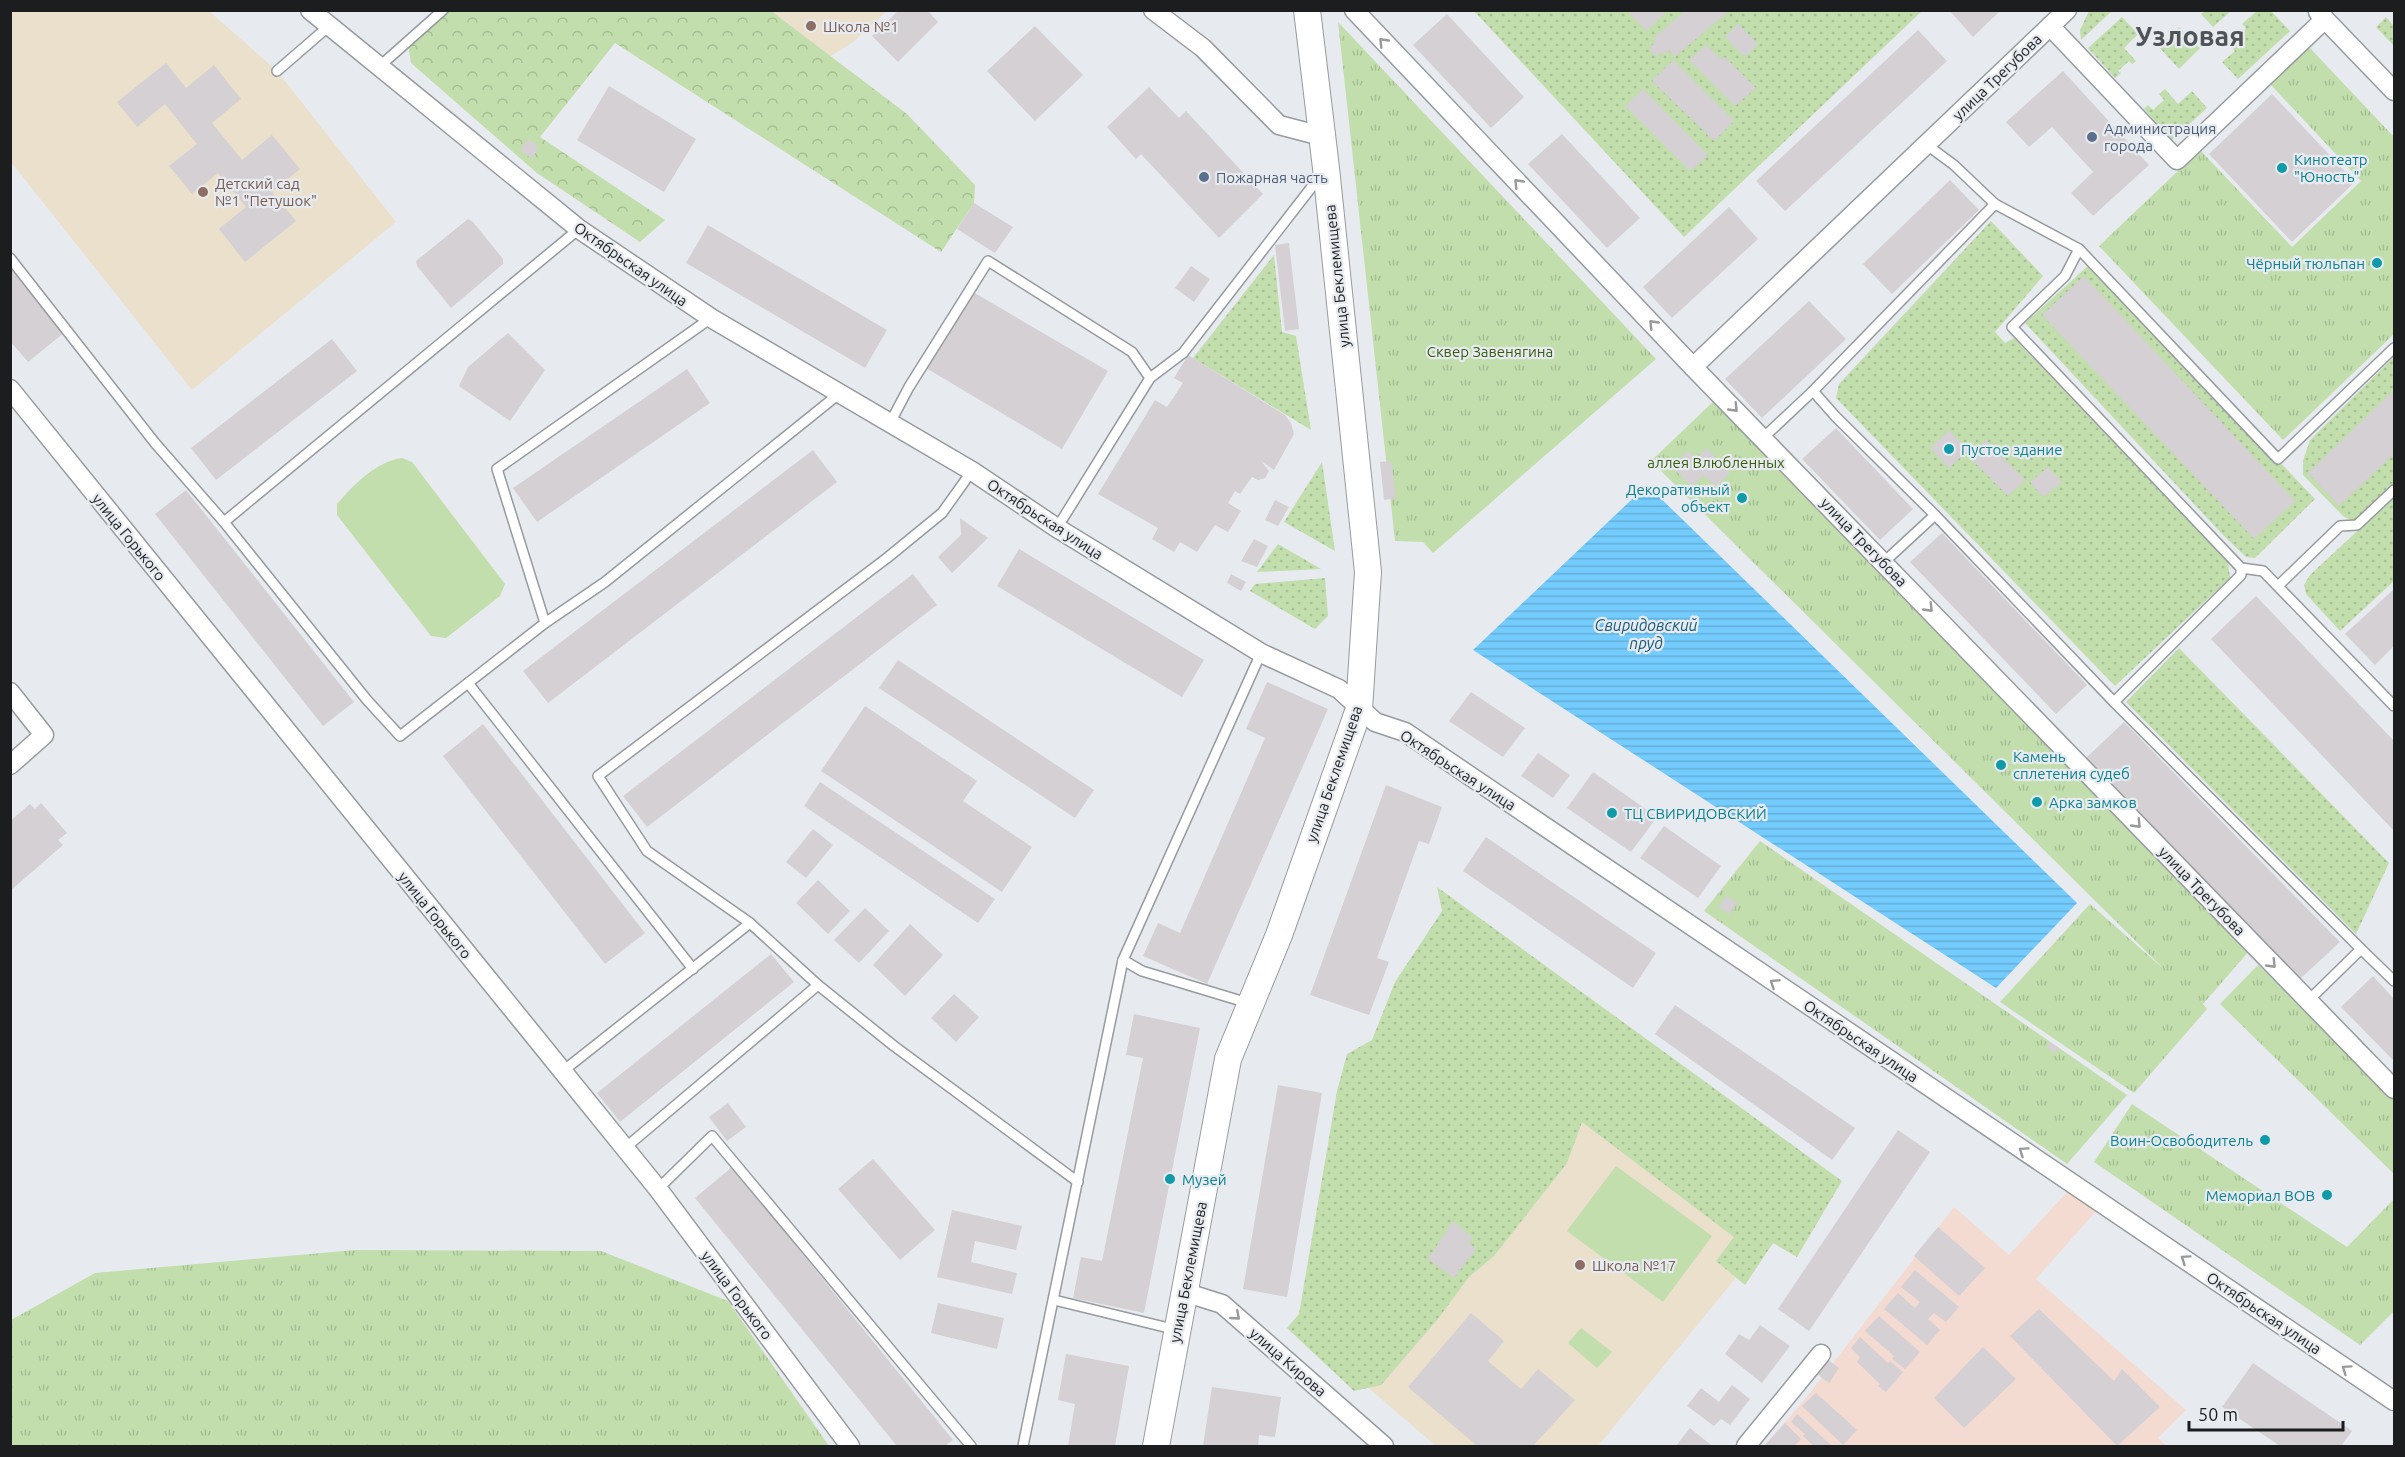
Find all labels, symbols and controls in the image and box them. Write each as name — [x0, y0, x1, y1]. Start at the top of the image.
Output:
place label: Школа №1 — [823, 18, 899, 35]
marker: Школа №1 — [804, 19, 818, 33]
district label: Узловая — [2135, 21, 2245, 51]
street label: улица Трегубова — [1949, 30, 2045, 124]
one-way arrow — [1380, 38, 1391, 49]
place label: Администрация города — [2104, 120, 2216, 154]
marker: Администрация города — [2085, 130, 2099, 144]
place label: Кинотеатр "Юность" — [2294, 151, 2368, 185]
marker: Кинотеатр "Юность" — [2275, 161, 2289, 175]
place label: Пожарная часть — [1216, 169, 1328, 186]
marker: Пожарная часть — [1197, 170, 1211, 184]
place label: Детский сад №1 "Петушок" — [215, 175, 317, 209]
one-way arrow — [1514, 180, 1525, 191]
marker: Детский сад №1 "Петушок" — [196, 185, 210, 199]
street label: улица Беклемищева — [1321, 204, 1353, 348]
street label: Октябрьская улица — [571, 218, 691, 310]
place label: Чёрный тюльпан — [2246, 255, 2365, 272]
marker: Чёрный тюльпан — [2370, 256, 2384, 270]
one-way arrow — [1649, 320, 1660, 331]
park label: Сквер Завенягина — [1427, 343, 1553, 360]
one-way arrow — [1727, 401, 1738, 411]
place label: Пустое здание — [1961, 441, 2063, 458]
marker: Пустое здание — [1942, 442, 1956, 456]
park label: аллея Влюбленных — [1647, 454, 1785, 471]
street label: Октябрьская улица — [984, 475, 1106, 563]
place label: Декоративный объект — [1626, 481, 1730, 515]
street label: улица Горького — [89, 490, 169, 584]
marker: Декоративный объект — [1735, 491, 1749, 505]
street label: улица Трегубова — [1817, 494, 1911, 590]
one-way arrow — [1921, 600, 1932, 611]
water label: Свиридовский пруд — [1595, 616, 1698, 652]
street label: улица Беклемищева — [1303, 703, 1365, 845]
street label: Октябрьская улица — [1397, 726, 1519, 814]
place label: Камень сплетения судеб — [2013, 748, 2130, 782]
marker: Камень сплетения судеб — [1994, 758, 2008, 772]
place label: Арка замков — [2049, 794, 2137, 811]
marker: Арка замков — [2030, 795, 2044, 809]
place label: ТЦ СВИРИДОВСКИЙ — [1624, 805, 1767, 822]
marker: ТЦ СВИРИДОВСКИЙ — [1605, 806, 1619, 820]
one-way arrow — [2130, 817, 2141, 827]
street label: улица Трегубова — [2155, 843, 2249, 939]
street label: улица Горького — [395, 868, 475, 962]
one-way arrow — [2265, 956, 2276, 967]
one-way arrow — [1770, 978, 1780, 990]
street label: Октябрьская улица — [1801, 996, 1921, 1086]
place label: Воин-Освободитель — [2110, 1132, 2253, 1149]
marker: Воин-Освободитель — [2258, 1133, 2272, 1147]
one-way arrow — [2018, 1147, 2029, 1158]
place label: Музей — [1182, 1171, 1227, 1188]
marker: Музей — [1163, 1172, 1177, 1186]
place label: Мемориал ВОВ — [2206, 1187, 2315, 1204]
marker: Мемориал ВОВ — [2320, 1188, 2334, 1202]
street label: улица Беклемищева — [1166, 1200, 1210, 1344]
street label: улица Горького — [698, 1247, 776, 1343]
one-way arrow — [2180, 1255, 2191, 1266]
place label: Школа №17 — [1592, 1257, 1676, 1274]
marker: Школа №17 — [1573, 1258, 1587, 1272]
street label: Октябрьская улица — [2204, 1268, 2324, 1358]
one-way arrow — [1229, 1309, 1240, 1320]
street label: улица Кирова — [1246, 1324, 1330, 1400]
one-way arrow — [2342, 1365, 2353, 1376]
scale bar — [2189, 1394, 2344, 1432]
text: 50 m — [2198, 1404, 2238, 1424]

